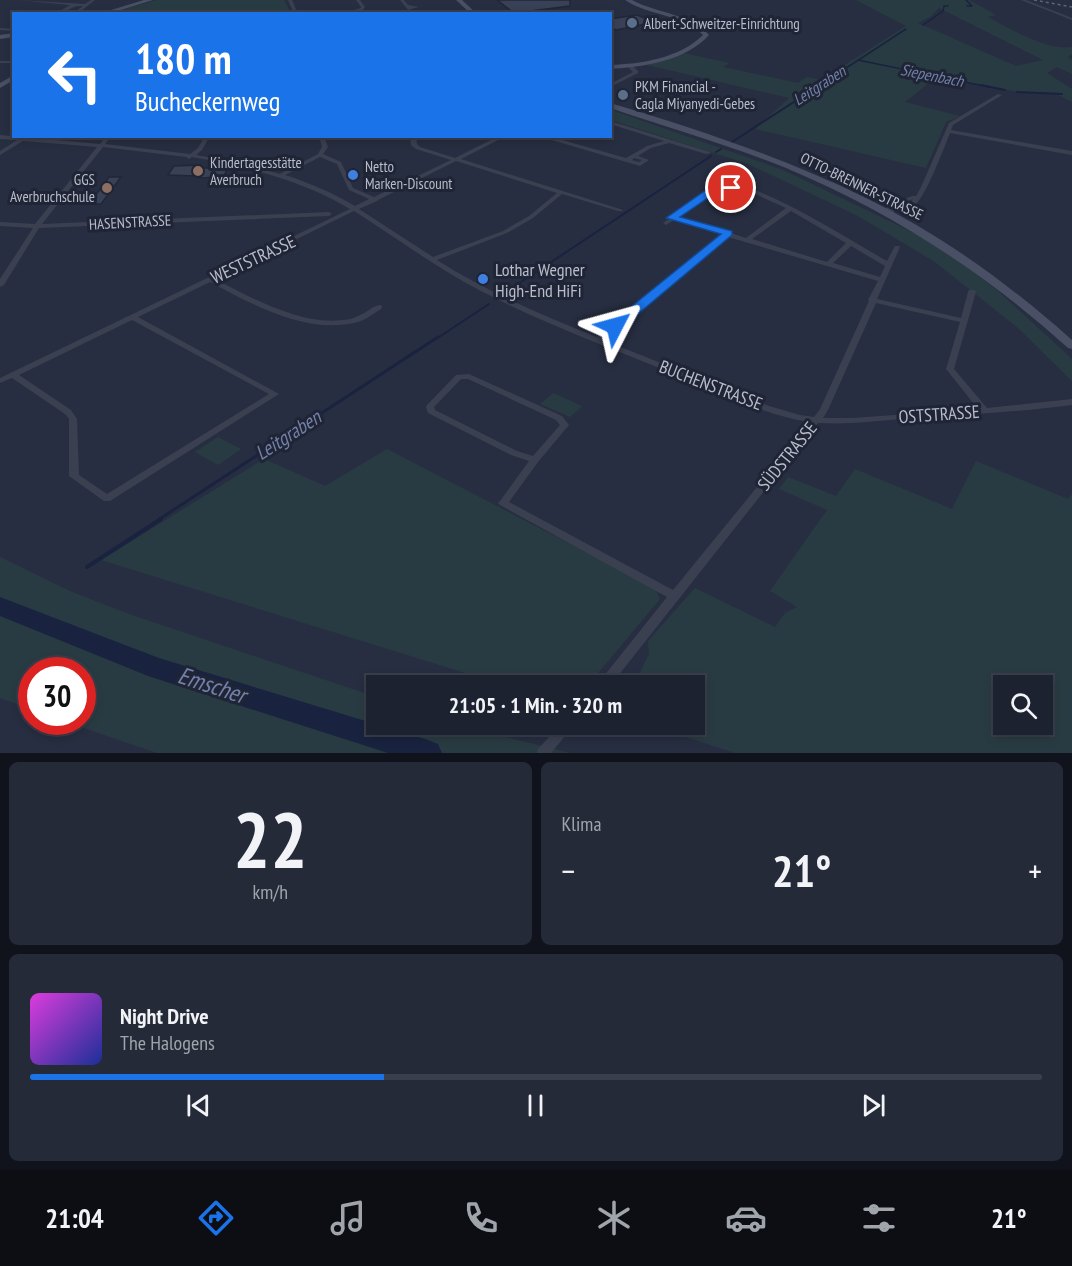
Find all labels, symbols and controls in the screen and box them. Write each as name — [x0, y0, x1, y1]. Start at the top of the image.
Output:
place label: Albert-Schweitzer-Einrichtung — [644, 14, 800, 33]
marker: Albert-Schweitzer-Einrichtung — [625, 16, 639, 30]
text: 180 m — [135, 31, 232, 86]
icon: left — [36, 36, 114, 114]
water label: Siepenbach — [899, 59, 966, 91]
water label: Leitgraben — [789, 60, 850, 109]
place label: PKM Financial - Cagla Miyanyedi-Gebes — [635, 77, 755, 113]
text: Bucheckernweg — [135, 84, 280, 118]
marker: PKM Financial - Cagla Miyanyedi-Gebes — [616, 88, 630, 102]
street label: OTTO-BRENNER-STRASSE — [798, 148, 926, 224]
place label: Kindertagesstätte Averbruch — [210, 153, 302, 189]
place label: Netto Marken-Discount — [365, 157, 452, 193]
pin — [705, 162, 756, 213]
marker: Kindertagesstätte Averbruch — [191, 164, 205, 178]
marker: Netto Marken-Discount — [346, 168, 360, 182]
place label: GGS Averbruchschule — [10, 170, 95, 206]
icon: arrive — [714, 171, 747, 204]
marker: GGS Averbruchschule — [100, 181, 114, 195]
street label: HASENSTRASSE — [88, 210, 172, 234]
street label: WESTSTRASSE — [207, 229, 299, 289]
place label: Lothar Wegner High-End HiFi — [495, 258, 585, 302]
marker: Lothar Wegner High-End HiFi — [476, 272, 490, 286]
position arrow — [583, 294, 647, 358]
street label: BUCHENSTRASSE — [656, 355, 766, 415]
street label: OSTSTRASSE — [898, 400, 980, 428]
water label: Leitgraben — [250, 403, 327, 466]
street label: SÜDSTRASSE — [752, 417, 822, 495]
speed limit sign: 30 — [18, 657, 96, 735]
water label: Emscher — [174, 660, 253, 712]
map controls — [993, 675, 1053, 735]
button: search — [993, 675, 1053, 735]
text: 21:05 · 1 Min. · 320 m — [449, 691, 622, 719]
text: 22 — [233, 789, 308, 890]
text: Klima — [562, 811, 601, 837]
text: 21° — [772, 841, 831, 899]
text: − — [562, 849, 575, 892]
text: + — [1028, 849, 1042, 892]
text: km/h — [253, 879, 288, 905]
text: Night Drive — [120, 1002, 209, 1030]
text: The Halogens — [120, 1030, 215, 1056]
icon: previous — [182, 1089, 215, 1122]
icon: pause — [519, 1089, 552, 1122]
icon: next — [857, 1089, 890, 1122]
icon: directions — [195, 1197, 237, 1239]
icon: music — [327, 1197, 369, 1239]
icon: phone — [460, 1197, 502, 1239]
icon: climate — [593, 1197, 635, 1239]
icon: car — [725, 1197, 767, 1239]
icon: filters — [858, 1197, 900, 1239]
text: 21:04 — [45, 1201, 104, 1235]
text: 21° — [991, 1201, 1027, 1235]

